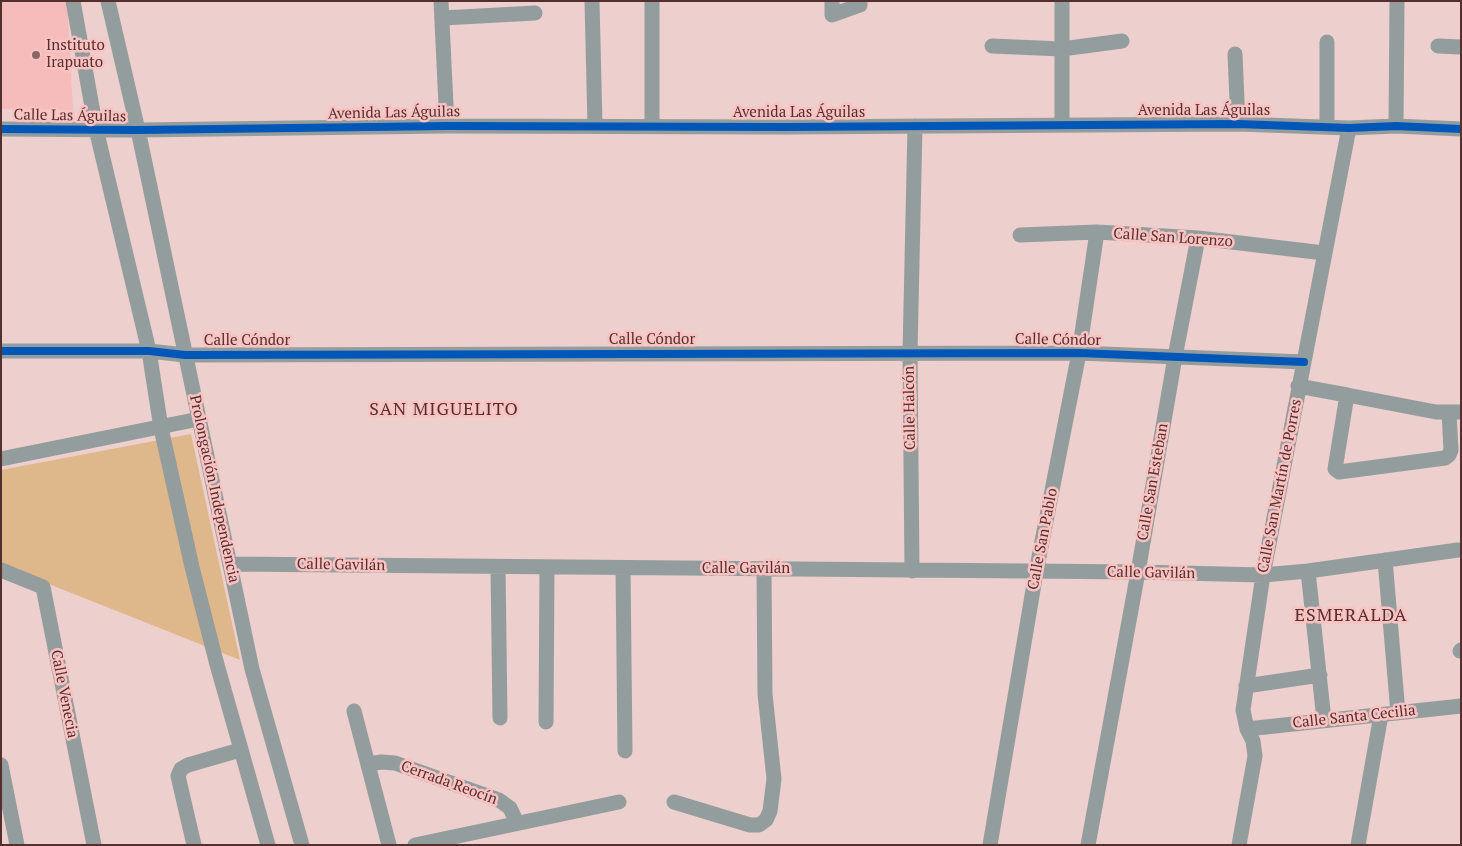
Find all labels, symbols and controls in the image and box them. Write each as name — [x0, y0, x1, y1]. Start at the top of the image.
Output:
place label: Instituto Irapuato — [46, 37, 105, 72]
marker: Instituto Irapuato — [30, 49, 42, 61]
street label: Avenida Las Águilas — [1138, 102, 1270, 120]
street label: Avenida Las Águilas — [328, 103, 460, 123]
street label: Avenida Las Águilas — [733, 104, 865, 122]
street label: Calle Las Águilas — [13, 106, 127, 126]
street label: Calle San Lorenzo — [1113, 225, 1233, 251]
street label: Calle Cóndor — [1015, 330, 1101, 350]
street label: Calle Cóndor — [609, 331, 695, 349]
street label: Calle Cóndor — [204, 332, 290, 350]
street label: Calle Halcón — [900, 366, 920, 450]
street label: Prolongación Independencia — [185, 394, 243, 584]
street label: Calle San Martín de Porres — [1254, 398, 1306, 574]
district label: SAN MIGUELITO — [368, 399, 520, 421]
street label: Calle San Esteban — [1134, 422, 1172, 542]
street label: Calle San Pablo — [1024, 487, 1062, 591]
street label: Calle Gavilán — [297, 555, 385, 575]
street label: Calle Gavilán — [702, 560, 790, 578]
street label: Calle Gavilán — [1107, 563, 1195, 583]
district label: ESMERALDA — [1293, 605, 1409, 627]
street label: Calle Venecia — [47, 648, 81, 740]
street label: Calle Santa Cecilia — [1292, 702, 1416, 732]
street label: Cerrada Reocín — [398, 757, 500, 809]

